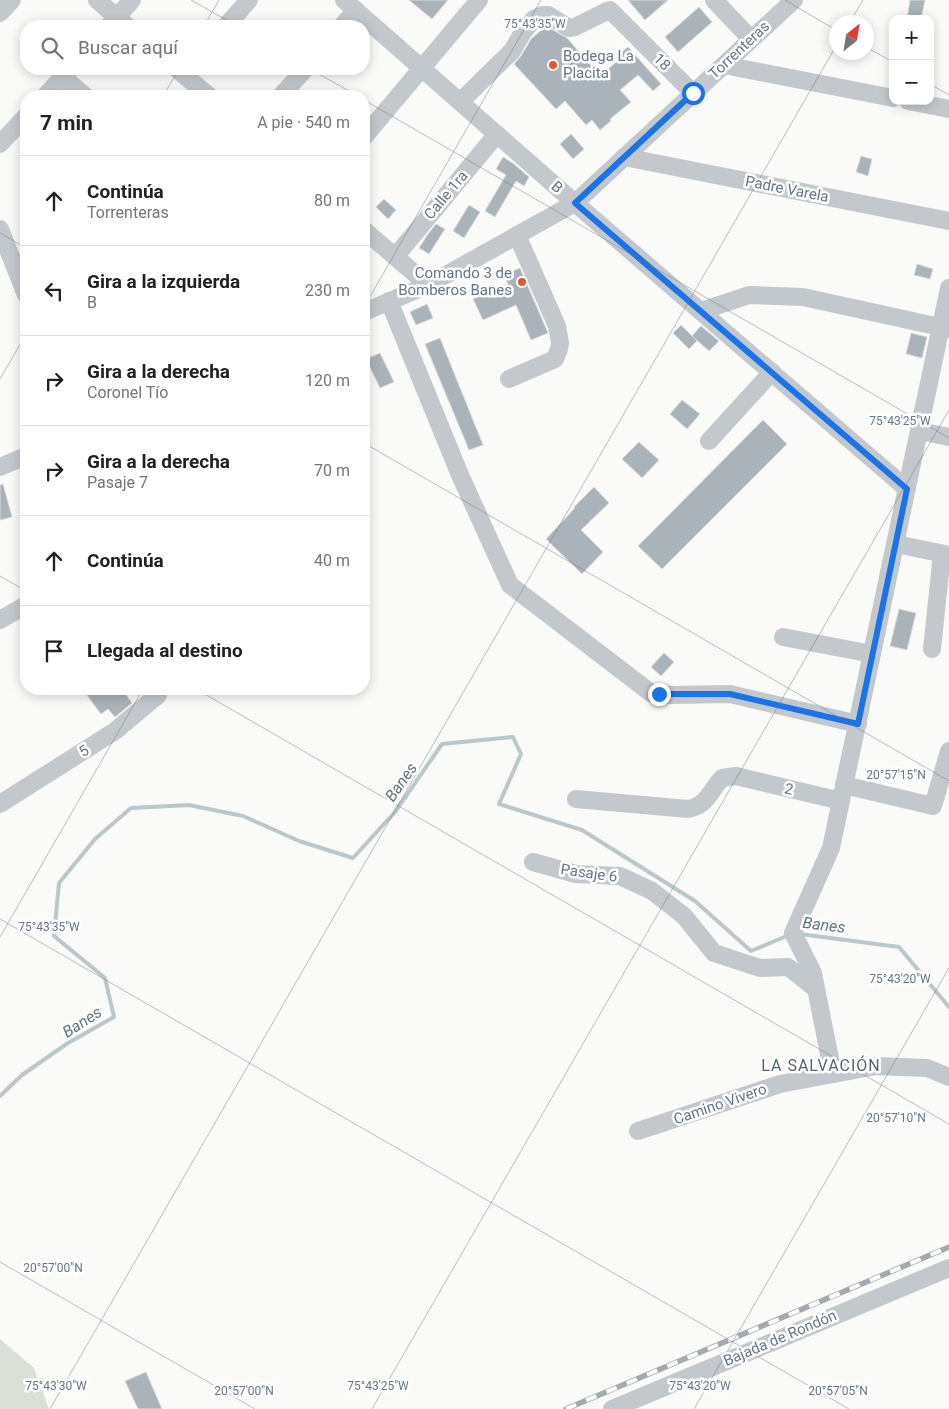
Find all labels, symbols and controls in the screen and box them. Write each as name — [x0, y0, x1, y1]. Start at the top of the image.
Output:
north arrow — [829, 15, 874, 60]
map controls — [889, 15, 934, 105]
button: + — [889, 15, 934, 60]
text: 75°43'35"W — [504, 17, 566, 31]
street label: Torrenteras — [705, 17, 773, 83]
search box — [20, 20, 370, 75]
icon: search — [38, 34, 66, 62]
text: Buscar aquí — [78, 36, 178, 59]
place label: Bodega La Placita — [563, 47, 634, 82]
street label: 18 — [650, 50, 674, 74]
marker: Bodega La Placita — [547, 59, 559, 71]
button: − — [889, 60, 934, 105]
route start — [682, 82, 705, 105]
text: 7 min — [40, 111, 93, 135]
text: A pie · 540 m — [257, 113, 350, 132]
street label: Calle 1ra — [420, 167, 472, 223]
street label: Padre Varela — [744, 172, 830, 206]
street label: B — [548, 177, 566, 197]
text: Continúa — [87, 180, 164, 203]
icon: ahead — [40, 187, 68, 215]
text: 80 m — [314, 191, 350, 210]
text: Torrenteras — [87, 203, 169, 222]
place label: Comando 3 de Bomberos Banes — [398, 264, 512, 299]
text: Gira a la izquierda — [87, 270, 240, 293]
marker: Comando 3 de Bomberos Banes — [516, 276, 528, 288]
icon: left — [40, 277, 68, 305]
text: 230 m — [305, 281, 350, 300]
text: B — [87, 293, 97, 312]
text: Gira a la derecha — [87, 360, 230, 383]
icon: right — [40, 367, 68, 395]
text: 120 m — [305, 371, 350, 390]
text: Coronel Tío — [87, 383, 168, 402]
text: 75°43'25"W — [869, 414, 931, 428]
text: Gira a la derecha — [87, 450, 230, 473]
icon: right — [40, 457, 68, 485]
text: 70 m — [314, 461, 350, 480]
text: Pasaje 7 — [87, 473, 148, 492]
icon: ahead — [40, 547, 68, 575]
text: Continúa — [87, 549, 164, 572]
text: 40 m — [314, 551, 350, 570]
icon: arrive — [40, 637, 68, 665]
text: Llegada al destino — [87, 639, 243, 662]
route end — [648, 683, 671, 706]
street label: 5 — [76, 741, 92, 761]
water label: Banes — [381, 759, 421, 805]
text: 20°57'15"N — [866, 768, 926, 782]
street label: 2 — [783, 779, 795, 799]
street label: Pasaje 6 — [559, 860, 619, 886]
water label: Banes — [802, 913, 846, 937]
text: 75°43'35"W — [18, 920, 80, 934]
text: 75°43'20"W — [869, 972, 931, 986]
water label: Banes — [59, 1002, 105, 1042]
district label: LA SALVACIÓN — [761, 1055, 881, 1075]
street label: Camino Vivero — [671, 1080, 769, 1128]
text: 20°57'10"N — [866, 1111, 926, 1125]
text: 20°57'00"N — [23, 1261, 83, 1275]
street label: Bajada de Rondón — [721, 1306, 839, 1370]
text: 75°43'30"W — [25, 1379, 87, 1393]
text: 75°43'25"W — [347, 1379, 409, 1393]
text: 75°43'20"W — [669, 1379, 731, 1393]
text: 20°57'00"N — [214, 1384, 274, 1398]
text: 20°57'05"N — [808, 1384, 868, 1398]

